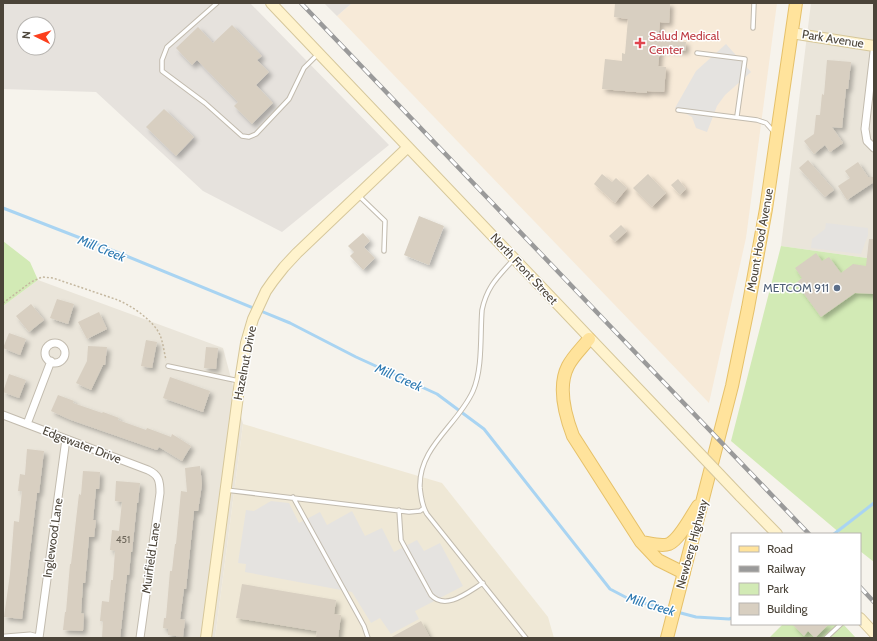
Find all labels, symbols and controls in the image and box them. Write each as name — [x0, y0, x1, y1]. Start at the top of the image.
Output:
north arrow — [16, 16, 56, 56]
street label: Park Avenue — [801, 26, 865, 51]
place label: Salud Medical Center — [649, 28, 719, 57]
text: N — [19, 31, 33, 40]
marker: Salud Medical Center — [634, 37, 646, 49]
street label: Mount Hood Avenue — [743, 187, 776, 293]
street label: North Front Street — [487, 230, 561, 307]
water label: Mill Creek — [75, 231, 129, 265]
place label: METCOM 911 — [763, 280, 829, 295]
marker: METCOM 911 — [832, 283, 842, 293]
street label: Hazelnut Drive — [230, 325, 259, 401]
water label: Mill Creek — [372, 359, 425, 395]
street label: Edgewater Drive — [41, 423, 124, 466]
street label: Inglewood Lane — [39, 497, 66, 579]
street label: Newberg Highway — [672, 498, 711, 590]
street label: Muirfield Lane — [138, 521, 163, 594]
house number: 451 — [116, 533, 130, 546]
legend — [731, 533, 861, 625]
text: Road — [767, 541, 793, 556]
text: Railway — [767, 561, 805, 576]
text: Park — [767, 581, 789, 596]
water label: Mill Creek — [624, 589, 678, 619]
text: Building — [767, 601, 809, 616]

